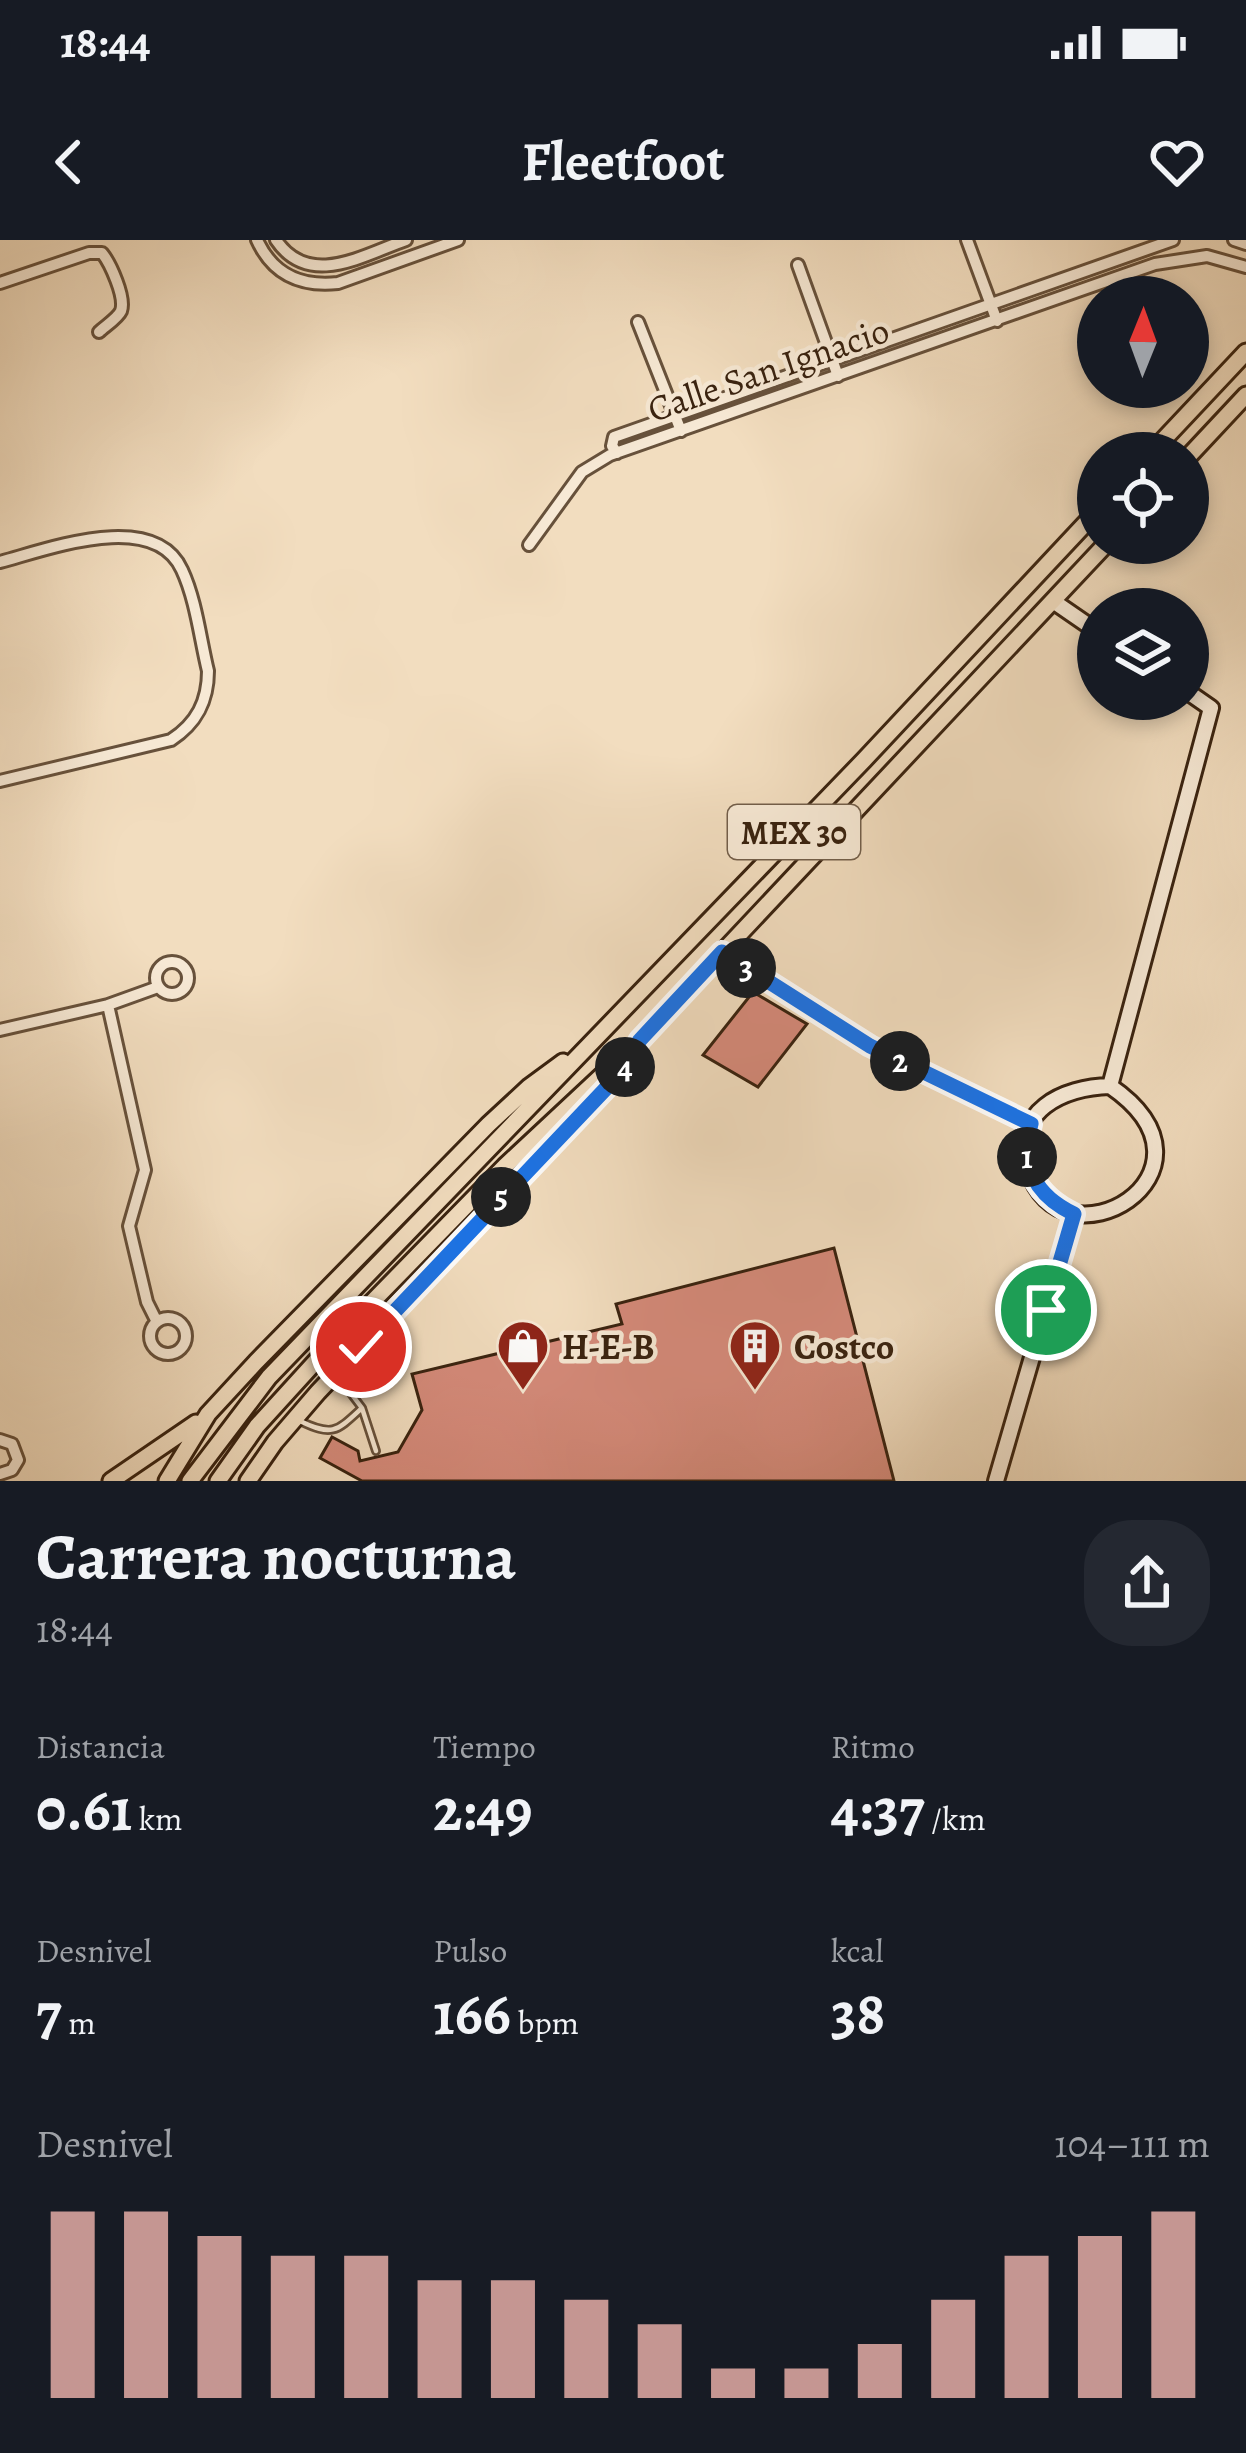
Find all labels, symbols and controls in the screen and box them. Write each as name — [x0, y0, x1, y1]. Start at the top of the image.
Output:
text: 18:44 — [60, 11, 151, 73]
text: Fleetfoot — [522, 125, 724, 199]
icon: back — [36, 129, 102, 195]
icon: heart — [1144, 129, 1210, 195]
north arrow — [1077, 276, 1209, 408]
map controls — [1077, 276, 1209, 720]
street label: Calle San Ignacio — [641, 305, 895, 434]
button: locate — [1077, 432, 1209, 564]
button: layers — [1077, 588, 1209, 720]
road number: MEX 30 — [728, 805, 860, 859]
pin: 3 — [716, 938, 776, 998]
text: 3 — [739, 945, 753, 990]
pin: 2 — [870, 1031, 930, 1091]
pin: 4 — [595, 1037, 655, 1097]
text: 2 — [892, 1038, 908, 1083]
text: 4 — [617, 1044, 633, 1089]
pin: 1 — [997, 1127, 1057, 1187]
text: 1 — [1021, 1134, 1033, 1179]
pin: 5 — [471, 1167, 531, 1227]
text: 5 — [494, 1174, 508, 1219]
pin — [995, 1259, 1097, 1361]
icon: arrive — [1013, 1277, 1079, 1343]
pin — [310, 1296, 412, 1398]
icon: check — [328, 1314, 394, 1380]
shop icon: H-E-B — [495, 1318, 551, 1392]
building icon: Costco — [727, 1318, 783, 1392]
place label: H-E-B — [562, 1322, 655, 1371]
place label: Costco — [794, 1322, 894, 1371]
text: Carrera nocturna — [36, 1512, 516, 1602]
button: share — [1084, 1520, 1210, 1646]
text: 18:44 — [36, 1602, 113, 1655]
text: Distancia — [36, 1724, 165, 1769]
text: Tiempo — [433, 1724, 536, 1769]
text: Ritmo — [831, 1724, 915, 1769]
text: 0.61 — [36, 1769, 132, 1851]
text: 2:49 — [433, 1769, 533, 1851]
text: 4:37 — [831, 1769, 925, 1851]
text: km — [132, 1796, 183, 1841]
text: /km — [925, 1796, 986, 1841]
text: Desnivel — [36, 1928, 152, 1973]
text: Pulso — [433, 1928, 507, 1973]
text: kcal — [831, 1928, 884, 1973]
text: 7 — [36, 1973, 62, 2055]
text: 166 — [433, 1973, 511, 2055]
text: 38 — [831, 1973, 885, 2055]
text: m — [62, 2000, 96, 2045]
text: bpm — [511, 2000, 579, 2045]
text: Desnivel — [36, 2117, 173, 2170]
text: 104–111 m — [1054, 2117, 1210, 2170]

